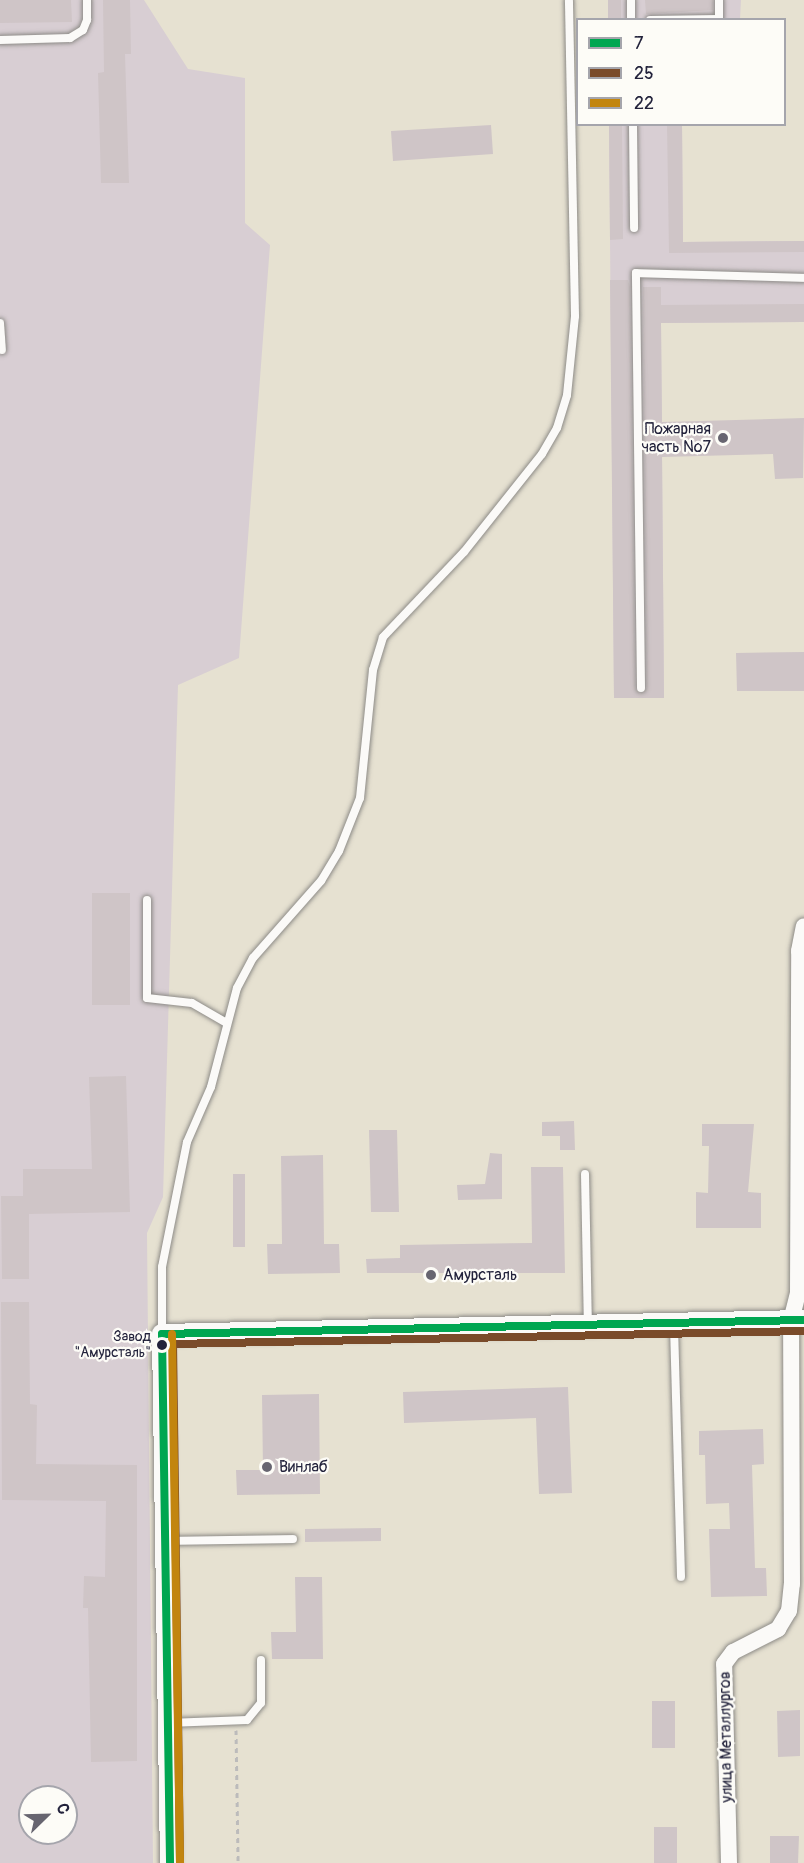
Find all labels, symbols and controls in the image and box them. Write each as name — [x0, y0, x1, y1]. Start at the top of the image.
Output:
legend — [576, 18, 786, 126]
text: 7 — [634, 32, 644, 55]
text: 25 — [634, 62, 654, 85]
text: 22 — [634, 92, 654, 115]
place label: Пожарная часть №7 — [641, 419, 711, 457]
marker: Пожарная часть №7 — [716, 431, 730, 445]
place label: Амурсталь — [443, 1265, 517, 1285]
marker: Амурсталь — [424, 1268, 438, 1282]
place label: Завод "Амурсталь" — [75, 1329, 151, 1362]
marker: Завод "Амурсталь" — [156, 1339, 168, 1351]
place label: Винлаб — [279, 1457, 328, 1477]
marker: Винлаб — [260, 1460, 274, 1474]
street label: улица Металлургов — [715, 1671, 737, 1803]
north arrow — [18, 1785, 78, 1845]
text: С — [52, 1800, 74, 1817]

